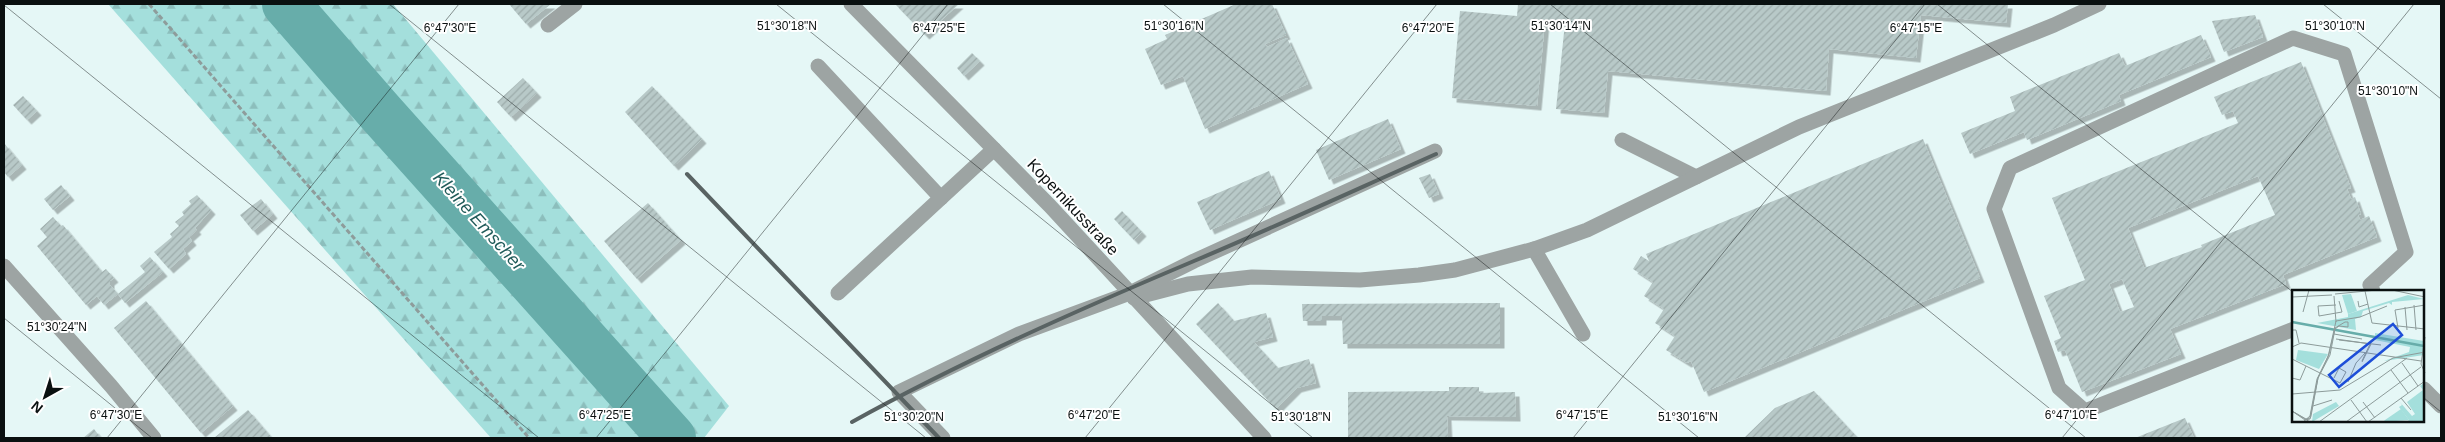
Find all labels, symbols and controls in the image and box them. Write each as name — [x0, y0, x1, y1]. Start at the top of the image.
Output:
text: 51°30'18"N — [757, 19, 817, 33]
text: 51°30'16"N — [1144, 19, 1204, 33]
text: 51°30'14"N — [1531, 19, 1591, 33]
text: 51°30'10"N — [2305, 19, 2365, 33]
text: 6°47'30"E — [424, 21, 476, 35]
text: 6°47'25"E — [913, 21, 965, 35]
text: 6°47'20"E — [1402, 21, 1454, 35]
text: 6°47'15"E — [1890, 21, 1942, 35]
text: 51°30'10"N — [2358, 84, 2418, 98]
street label: Kopernikusstraße — [1024, 155, 1122, 259]
water label: Kleine Emscher — [429, 167, 529, 275]
inset map — [2292, 290, 2425, 422]
text: 51°30'24"N — [27, 320, 87, 334]
north arrow — [20, 372, 70, 422]
text: N — [28, 398, 46, 417]
text: 6°47'30"E — [90, 408, 142, 422]
text: 6°47'25"E — [579, 408, 631, 422]
text: 6°47'20"E — [1068, 408, 1120, 422]
text: 6°47'15"E — [1556, 408, 1608, 422]
text: 6°47'10"E — [2045, 408, 2097, 422]
text: 51°30'20"N — [884, 410, 944, 424]
text: 51°30'18"N — [1271, 410, 1331, 424]
text: 51°30'16"N — [1658, 410, 1718, 424]

